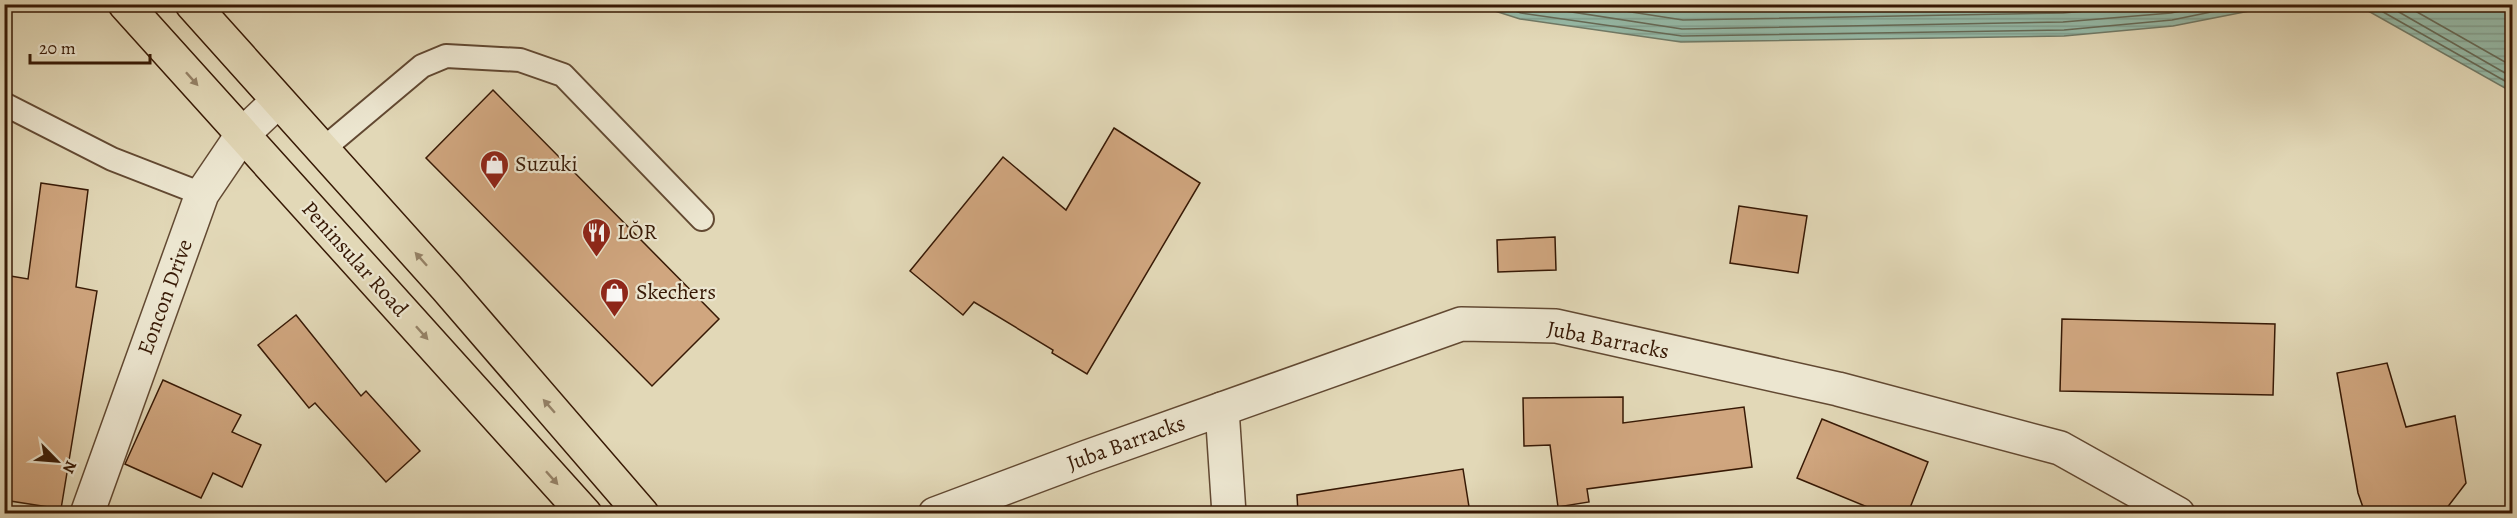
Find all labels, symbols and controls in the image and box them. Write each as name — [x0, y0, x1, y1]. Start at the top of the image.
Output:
scale bar — [30, 27, 150, 65]
text: 20 m — [39, 36, 76, 60]
one-way arrow — [185, 71, 198, 86]
shop icon: Suzuki — [478, 148, 510, 190]
place label: Suzuki — [515, 149, 578, 179]
street label: Peninsular Road — [295, 195, 415, 324]
restaurant icon: LŎR — [580, 216, 612, 258]
place label: LŎR — [617, 217, 657, 247]
street label: Eoncon Drive — [130, 235, 200, 359]
one-way arrow — [415, 252, 428, 267]
shop icon: Skechers — [599, 276, 631, 318]
place label: Skechers — [636, 277, 716, 307]
street label: Juba Barracks — [1544, 313, 1672, 367]
one-way arrow — [415, 325, 428, 340]
one-way arrow — [543, 399, 556, 414]
street label: Juba Barracks — [1063, 408, 1189, 478]
north arrow — [27, 431, 87, 491]
text: N — [57, 457, 82, 477]
one-way arrow — [545, 470, 559, 485]

